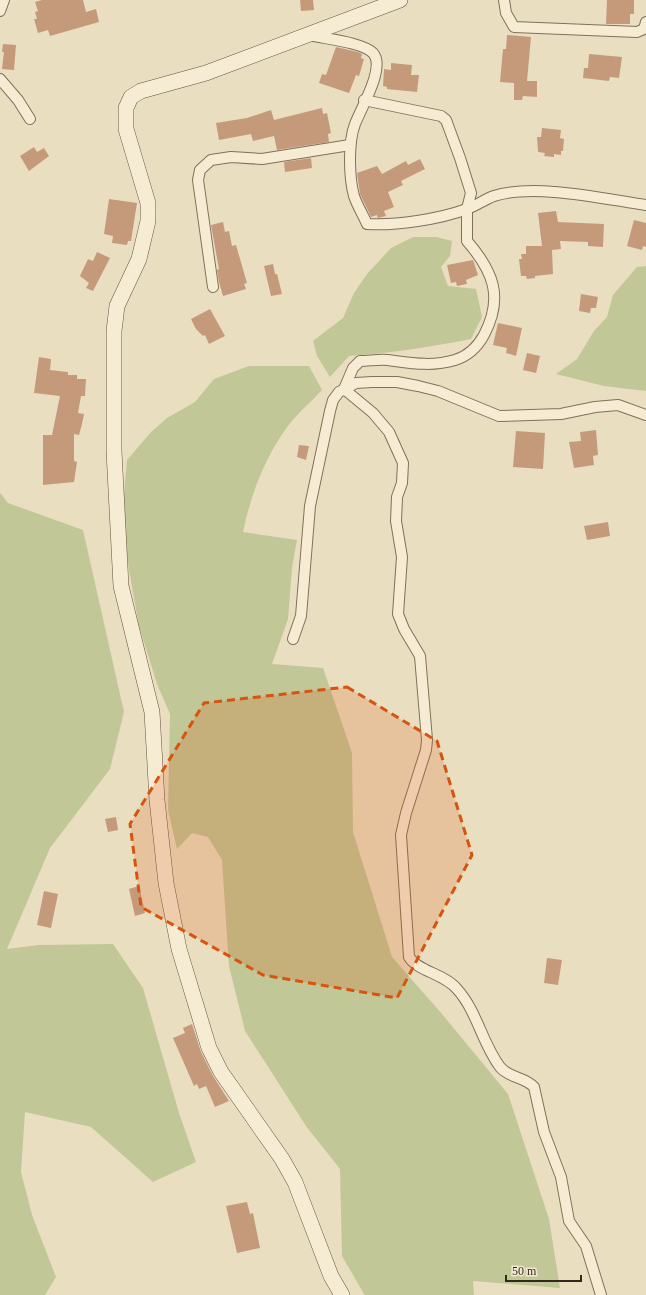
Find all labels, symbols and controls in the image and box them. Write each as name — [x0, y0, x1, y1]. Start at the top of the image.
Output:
scale bar — [506, 1257, 581, 1283]
text: 50 m — [512, 1264, 537, 1278]

